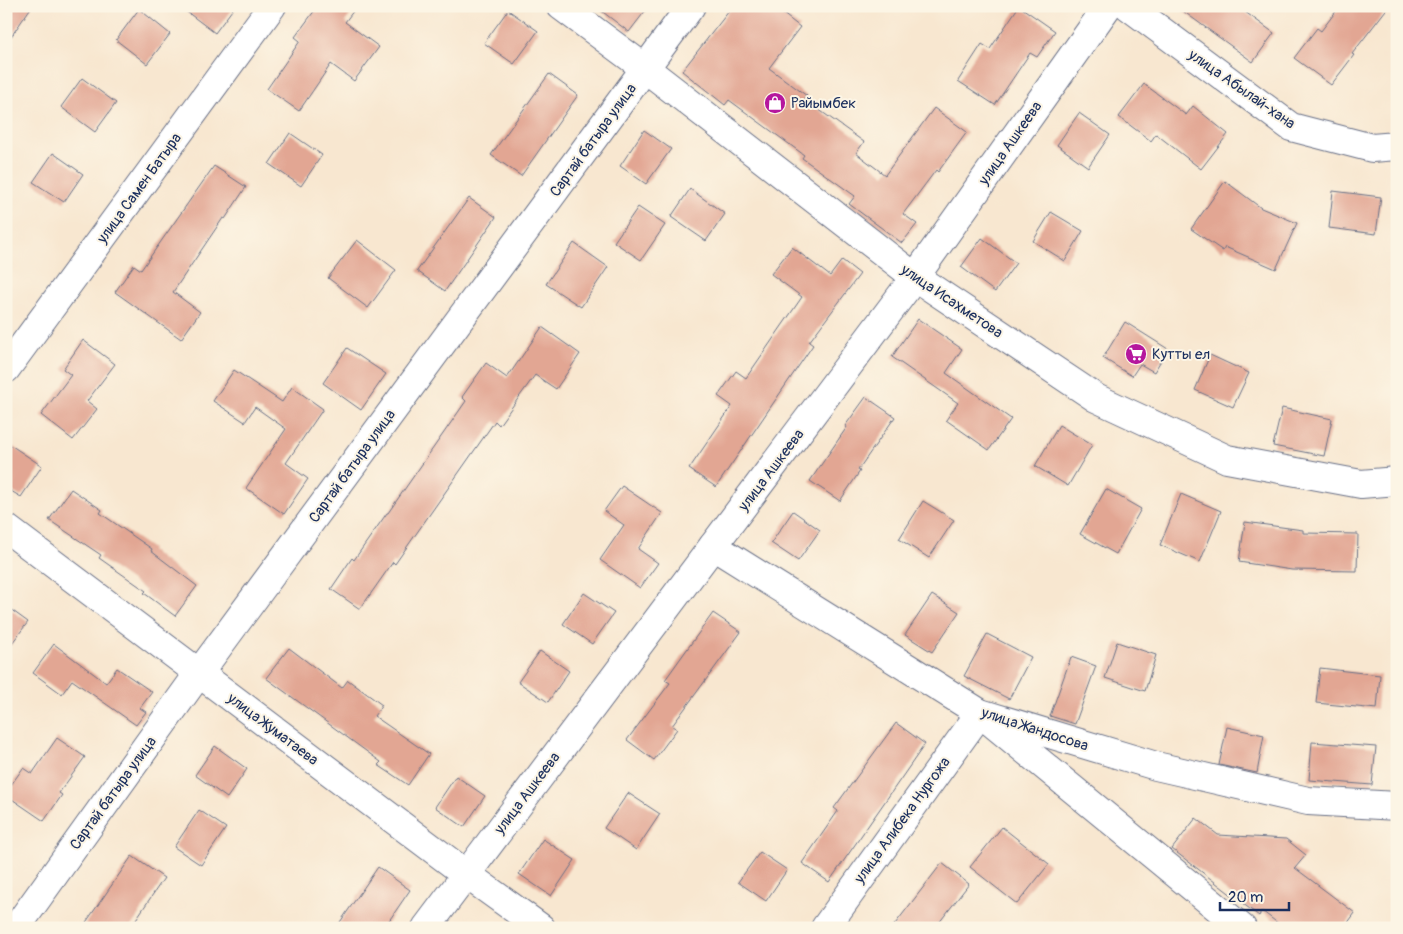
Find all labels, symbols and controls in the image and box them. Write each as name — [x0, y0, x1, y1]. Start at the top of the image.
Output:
street label: улица Абылай-хана — [1184, 45, 1299, 133]
street label: Сартай батыра улица — [546, 80, 641, 201]
shop icon: Райымбек — [763, 91, 787, 115]
place label: Райымбек — [791, 94, 856, 113]
street label: улица Ашкеева — [974, 98, 1046, 190]
street label: улица Самен Батыра — [92, 129, 186, 248]
street label: улица Исахметова — [896, 260, 1006, 343]
supermarket icon: Кутты ел — [1124, 342, 1148, 366]
place label: Кутты ел — [1152, 345, 1210, 364]
street label: Сартай батыра улица — [305, 406, 400, 527]
street label: улица Ашкеева — [734, 425, 808, 516]
street label: улица Жуматаева — [223, 688, 322, 770]
street label: улица Жандосова — [978, 703, 1091, 756]
street label: Сартай батыра улица — [66, 733, 161, 854]
street label: улица Ашкеева — [490, 748, 564, 839]
street label: улица Алибека Нургожа — [850, 753, 955, 888]
scale bar — [1220, 879, 1289, 911]
text: 20 m — [1228, 888, 1263, 907]

